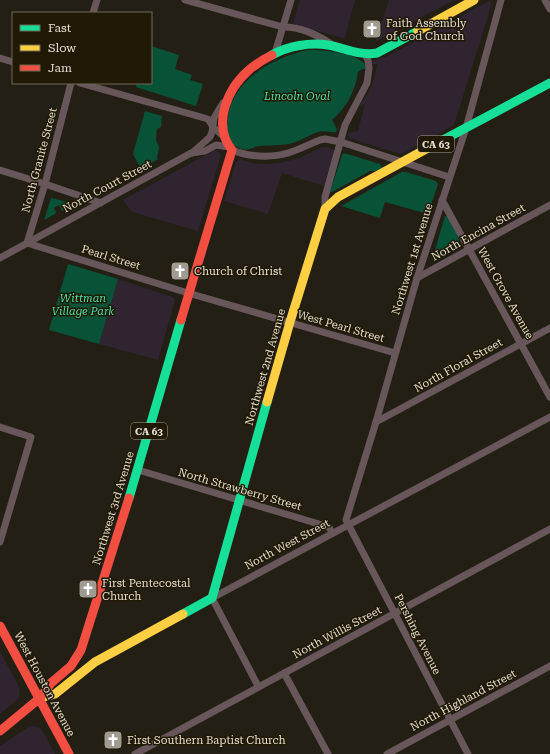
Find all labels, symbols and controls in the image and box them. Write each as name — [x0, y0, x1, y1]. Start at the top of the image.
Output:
legend — [12, 12, 152, 84]
place label: Faith Assembly of God Church — [386, 17, 467, 43]
church icon: Faith Assembly of God Church — [361, 18, 383, 40]
text: Fast — [48, 21, 72, 35]
text: Slow — [48, 41, 76, 55]
text: Jam — [48, 61, 72, 75]
park label: Lincoln Oval — [263, 90, 330, 103]
street label: North Granite Street — [19, 106, 60, 214]
road number: CA 63 — [418, 136, 454, 152]
street label: North Court Street — [61, 158, 154, 215]
street label: North Encina Street — [429, 201, 527, 264]
street label: Northwest 1st Avenue — [389, 202, 436, 316]
street label: Pearl Street — [80, 242, 142, 273]
street label: West Grove Avenue — [475, 245, 536, 341]
church icon: Church of Christ — [169, 260, 191, 282]
place label: Church of Christ — [194, 265, 282, 278]
park label: Wittman Village Park — [52, 292, 114, 318]
street label: Northwest 2nd Avenue — [243, 307, 288, 427]
street label: West Pearl Street — [296, 308, 386, 345]
street label: North Floral Street — [412, 336, 505, 395]
road number: CA 63 — [131, 423, 167, 439]
street label: Northwest 3rd Avenue — [90, 450, 137, 567]
street label: North Strawberry Street — [177, 466, 303, 513]
street label: North West Street — [242, 517, 332, 572]
place label: First Pentecostal Church — [102, 577, 191, 603]
church icon: First Pentecostal Church — [77, 578, 99, 600]
street label: Pershing Avenue — [392, 592, 444, 677]
street label: North Willis Street — [291, 604, 384, 661]
street label: West Houston Avenue — [11, 630, 78, 739]
street label: North Highland Street — [408, 667, 518, 734]
church icon: First Southern Baptist Church — [102, 729, 124, 751]
place label: First Southern Baptist Church — [127, 734, 286, 747]

